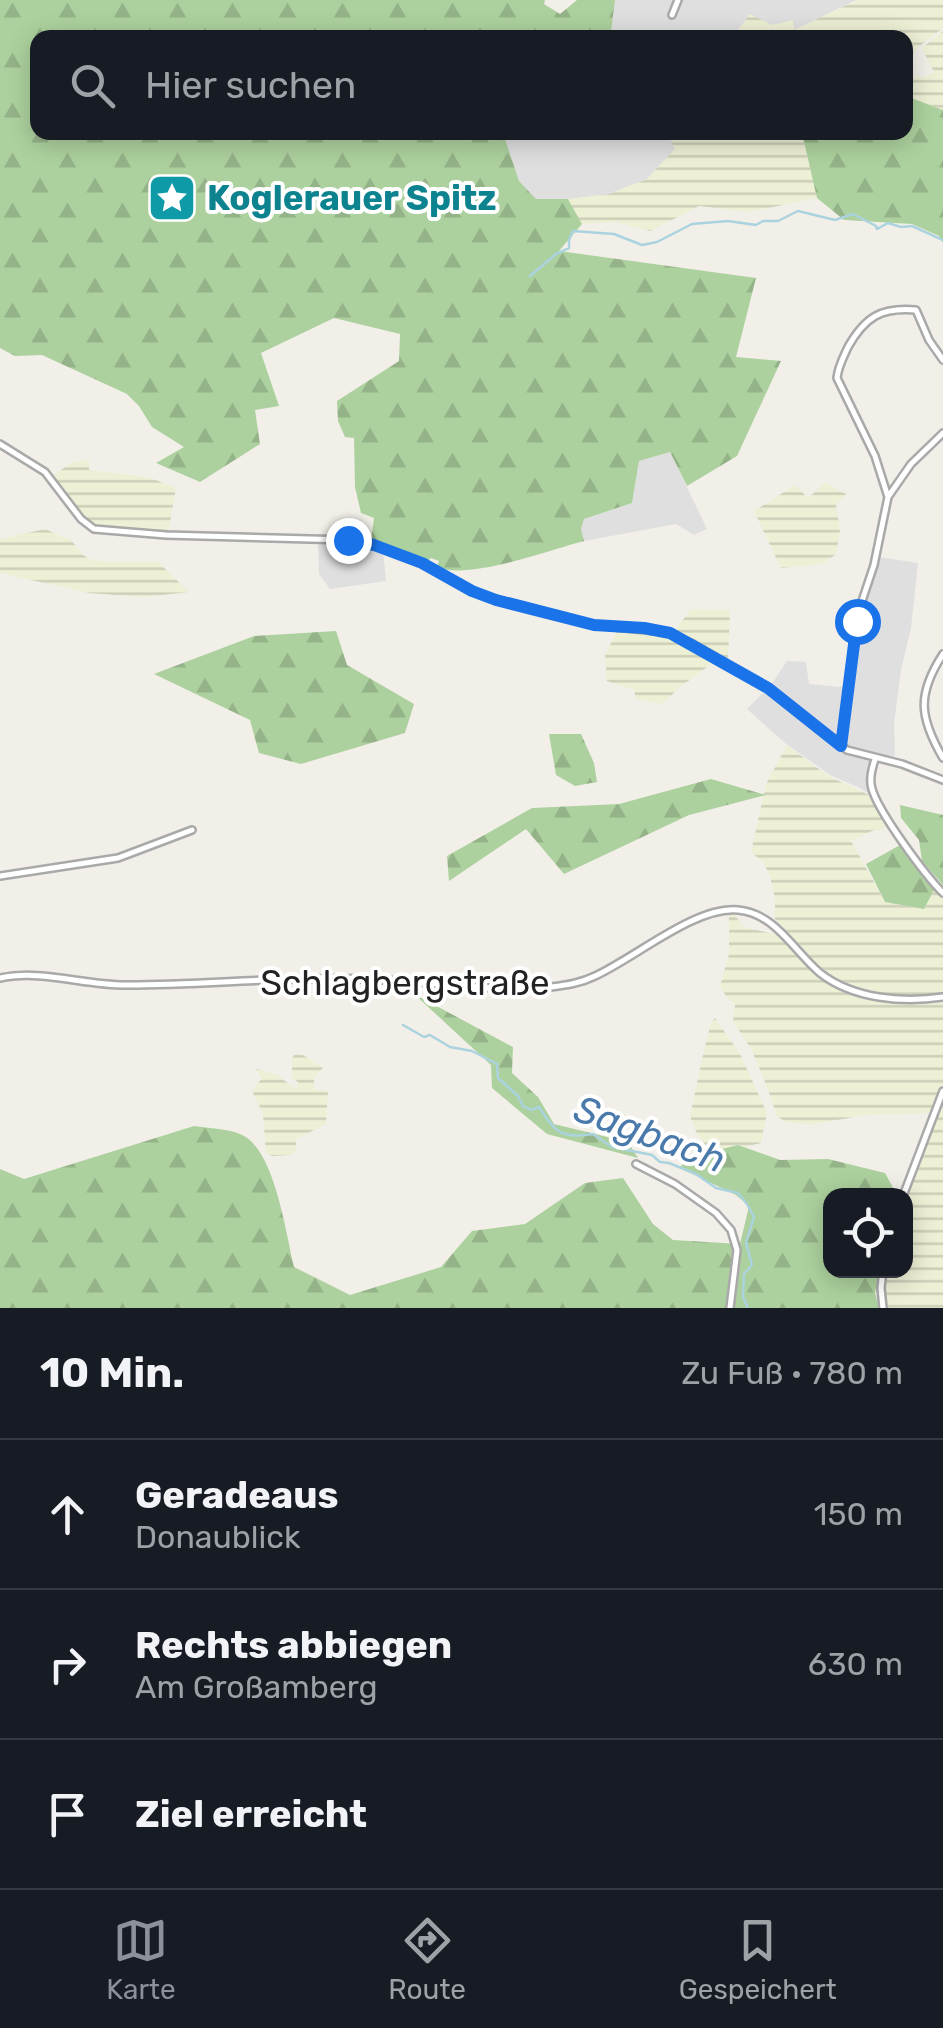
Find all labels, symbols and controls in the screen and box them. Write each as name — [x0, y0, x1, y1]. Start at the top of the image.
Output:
search box — [30, 30, 913, 140]
icon: search — [65, 58, 120, 113]
text: Hier suchen — [145, 62, 356, 108]
place icon: Koglerauer Spitz — [146, 172, 198, 224]
place label: Koglerauer Spitz — [207, 177, 497, 219]
route end — [326, 518, 372, 564]
route start — [835, 599, 881, 645]
street label: Schlagbergstraße — [260, 962, 550, 1004]
water label: Sagbach — [568, 1085, 732, 1183]
map controls — [823, 1188, 913, 1278]
button: locate — [823, 1188, 913, 1278]
text: 10 Min. — [40, 1348, 184, 1398]
text: Zu Fuß · 780 m — [681, 1354, 903, 1392]
text: Geradeaus — [135, 1472, 339, 1518]
icon: ahead — [40, 1487, 95, 1542]
text: 150 m — [814, 1495, 903, 1533]
text: Donaublick — [135, 1518, 300, 1556]
text: Rechts abbiegen — [135, 1622, 452, 1668]
icon: right — [40, 1637, 95, 1692]
text: 630 m — [808, 1645, 903, 1683]
text: Am Großamberg — [135, 1668, 378, 1706]
icon: arrive — [40, 1787, 95, 1842]
text: Ziel erreicht — [135, 1791, 367, 1837]
tab: Karte — [106, 1913, 176, 2006]
tab: Route — [388, 1913, 466, 2006]
tab: Gespeichert — [679, 1913, 837, 2006]

